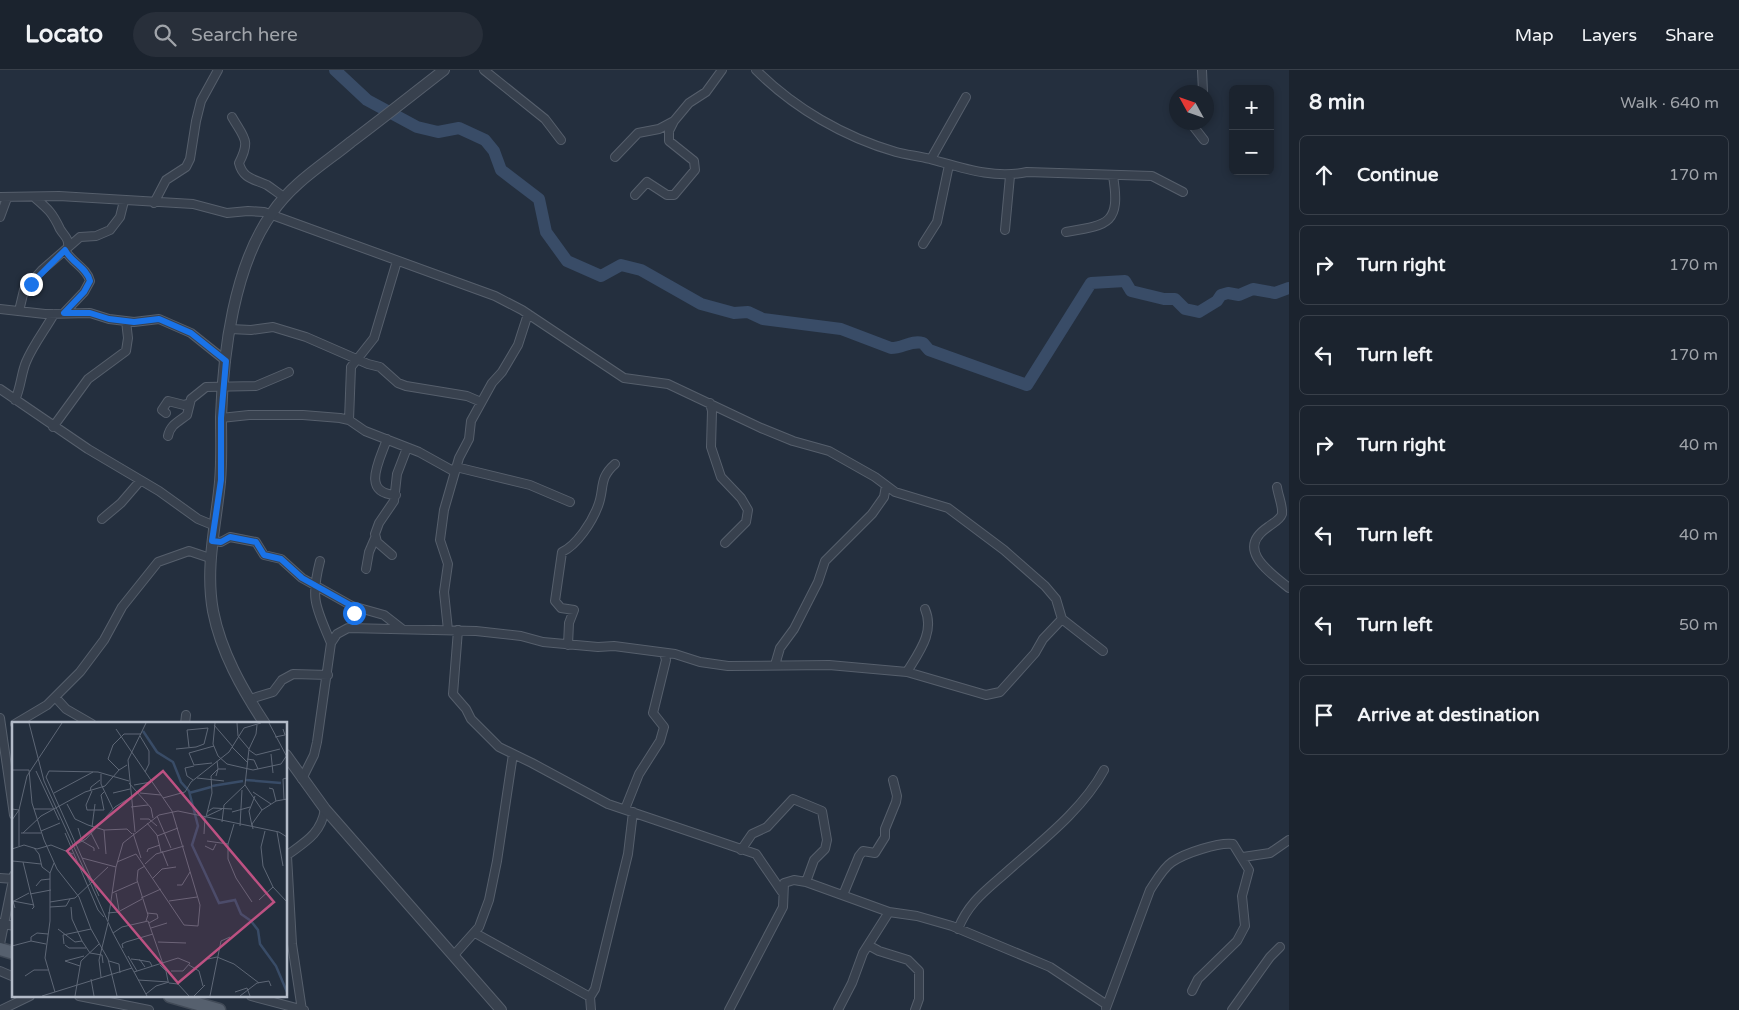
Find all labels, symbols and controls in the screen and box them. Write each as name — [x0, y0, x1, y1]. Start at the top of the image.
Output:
search box — [133, 12, 483, 57]
text: Locato — [25, 20, 103, 49]
icon: search — [151, 21, 179, 49]
text: Search here — [191, 24, 298, 46]
text: Map — [1515, 24, 1554, 46]
text: Layers — [1582, 24, 1637, 46]
text: Share — [1665, 24, 1714, 46]
north arrow — [1169, 85, 1214, 130]
map controls — [1229, 85, 1274, 175]
button: + — [1229, 85, 1274, 130]
text: 8 min — [1309, 90, 1365, 115]
text: Walk · 640 m — [1620, 93, 1719, 113]
button: − — [1229, 130, 1274, 175]
icon: ahead — [1310, 161, 1338, 189]
text: Continue — [1357, 164, 1439, 186]
text: 170 m — [1669, 165, 1718, 185]
icon: right — [1310, 251, 1338, 279]
text: Turn right — [1357, 254, 1445, 276]
text: 170 m — [1669, 255, 1718, 275]
route end — [20, 273, 43, 296]
icon: left — [1310, 341, 1338, 369]
text: Turn left — [1357, 344, 1433, 366]
text: 170 m — [1669, 345, 1718, 365]
icon: right — [1310, 431, 1338, 459]
text: Turn right — [1357, 434, 1445, 456]
text: 40 m — [1679, 435, 1718, 455]
icon: left — [1310, 521, 1338, 549]
text: Turn left — [1357, 524, 1433, 546]
text: 40 m — [1679, 525, 1718, 545]
route start — [343, 602, 366, 625]
icon: left — [1310, 611, 1338, 639]
text: Turn left — [1357, 614, 1433, 636]
text: 50 m — [1679, 615, 1718, 635]
icon: arrive — [1310, 701, 1338, 729]
text: Arrive at destination — [1357, 704, 1540, 726]
inset map — [12, 722, 288, 998]

